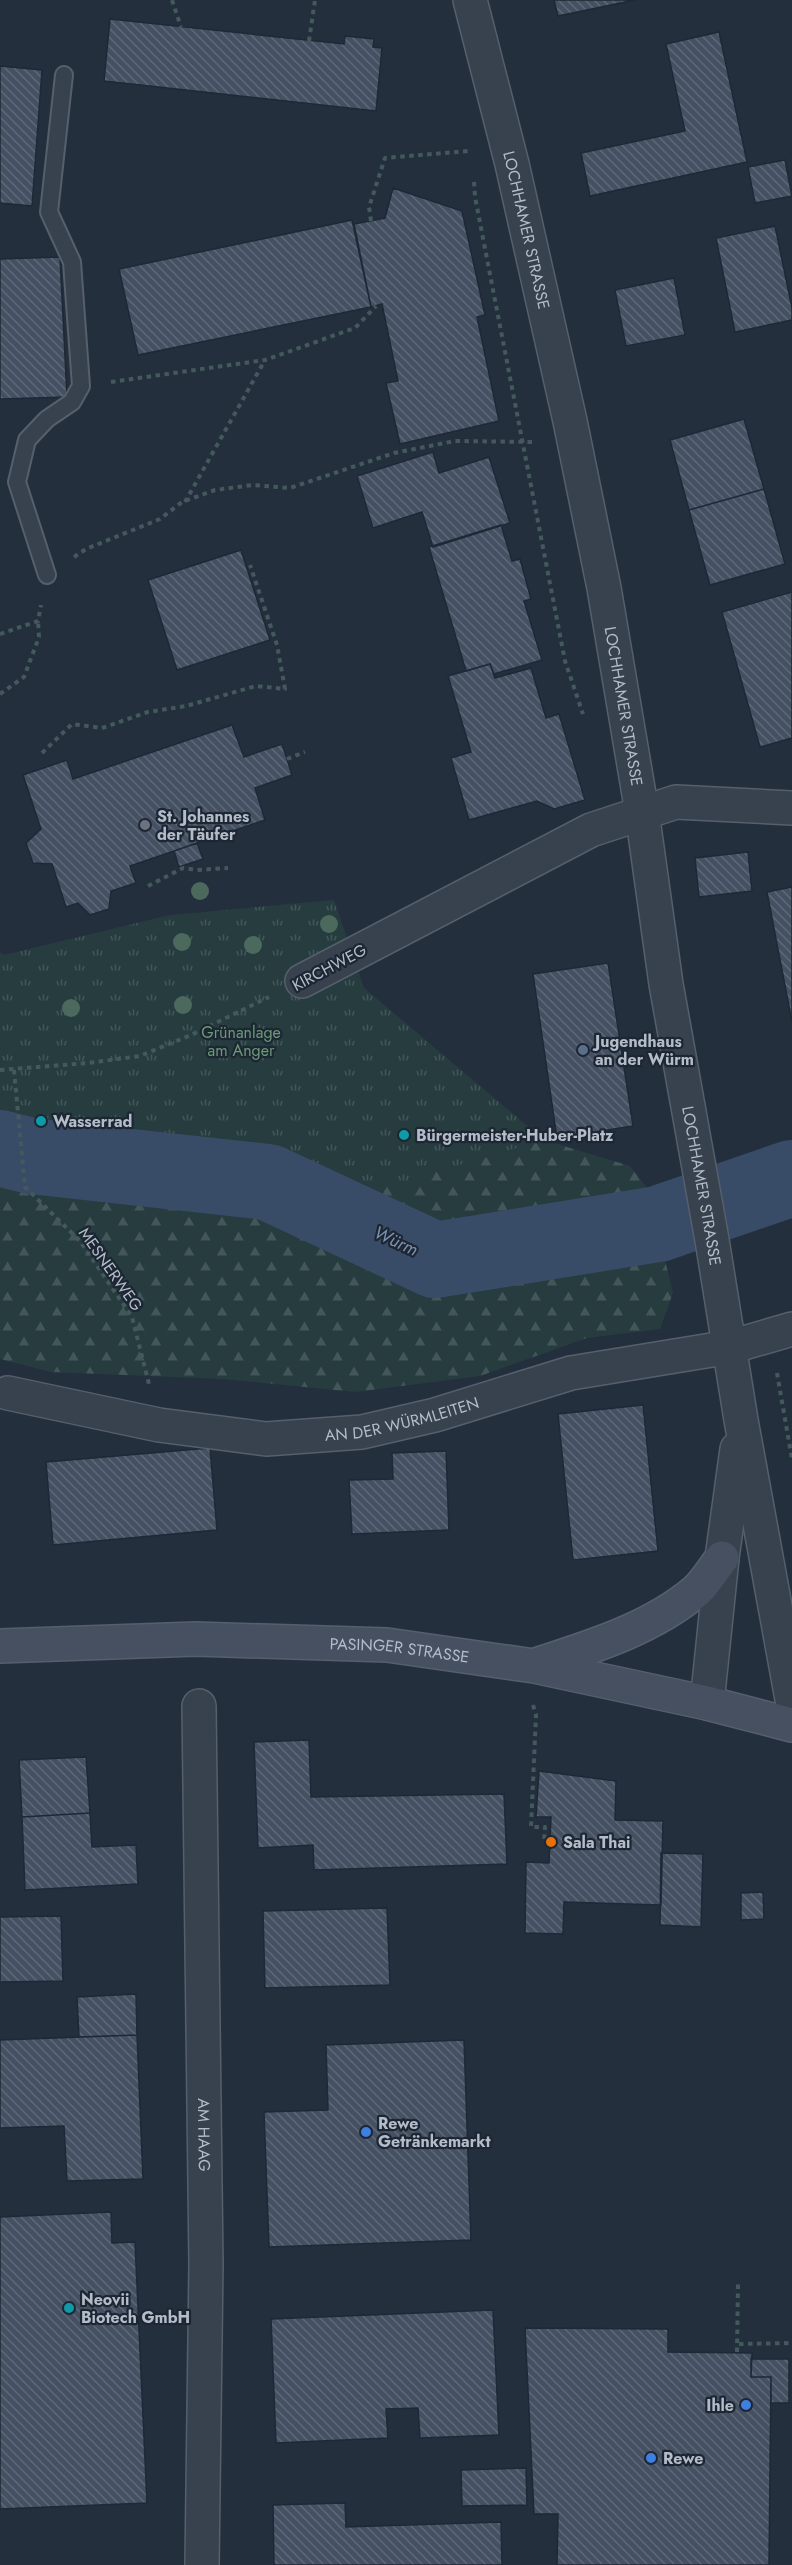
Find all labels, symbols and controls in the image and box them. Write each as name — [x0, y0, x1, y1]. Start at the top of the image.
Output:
street label: LOCHHAMER STRASSE — [497, 149, 555, 311]
street label: LOCHHAMER STRASSE — [599, 625, 648, 788]
place label: St. Johannes der Täufer — [157, 805, 249, 846]
marker: St. Johannes der Täufer — [138, 818, 152, 832]
street label: KIRCHWEG — [288, 938, 371, 997]
park label: Grünanlage am Anger — [201, 1021, 281, 1062]
place label: Jugendhaus an der Würm — [592, 1030, 694, 1071]
marker: Jugendhaus an der Würm — [576, 1043, 590, 1057]
street label: LOCHHAMER STRASSE — [676, 1104, 727, 1267]
place label: Wasserrad — [53, 1110, 132, 1133]
marker: Wasserrad — [34, 1114, 48, 1128]
place label: Bürgermeister-Huber-Platz — [416, 1124, 614, 1147]
marker: Bürgermeister-Huber-Platz — [397, 1128, 411, 1142]
water label: Würm — [370, 1219, 422, 1263]
street label: MESNERWEG — [73, 1223, 148, 1316]
street label: AN DER WÜRMLEITEN — [324, 1391, 482, 1447]
street label: PASINGER STRASSE — [329, 1632, 471, 1669]
place label: Sala Thai — [563, 1831, 631, 1854]
marker: Sala Thai — [544, 1835, 558, 1849]
street label: AM HAAG — [192, 2098, 216, 2172]
place label: Rewe Getränkemarkt — [378, 2112, 491, 2153]
marker: Rewe Getränkemarkt — [359, 2125, 373, 2139]
place label: Neovii Biotech GmbH — [81, 2288, 190, 2329]
marker: Neovii Biotech GmbH — [62, 2301, 76, 2315]
place label: Ihle — [706, 2394, 734, 2417]
marker: Ihle — [739, 2398, 753, 2412]
place label: Rewe — [663, 2447, 703, 2470]
marker: Rewe — [644, 2451, 658, 2465]

